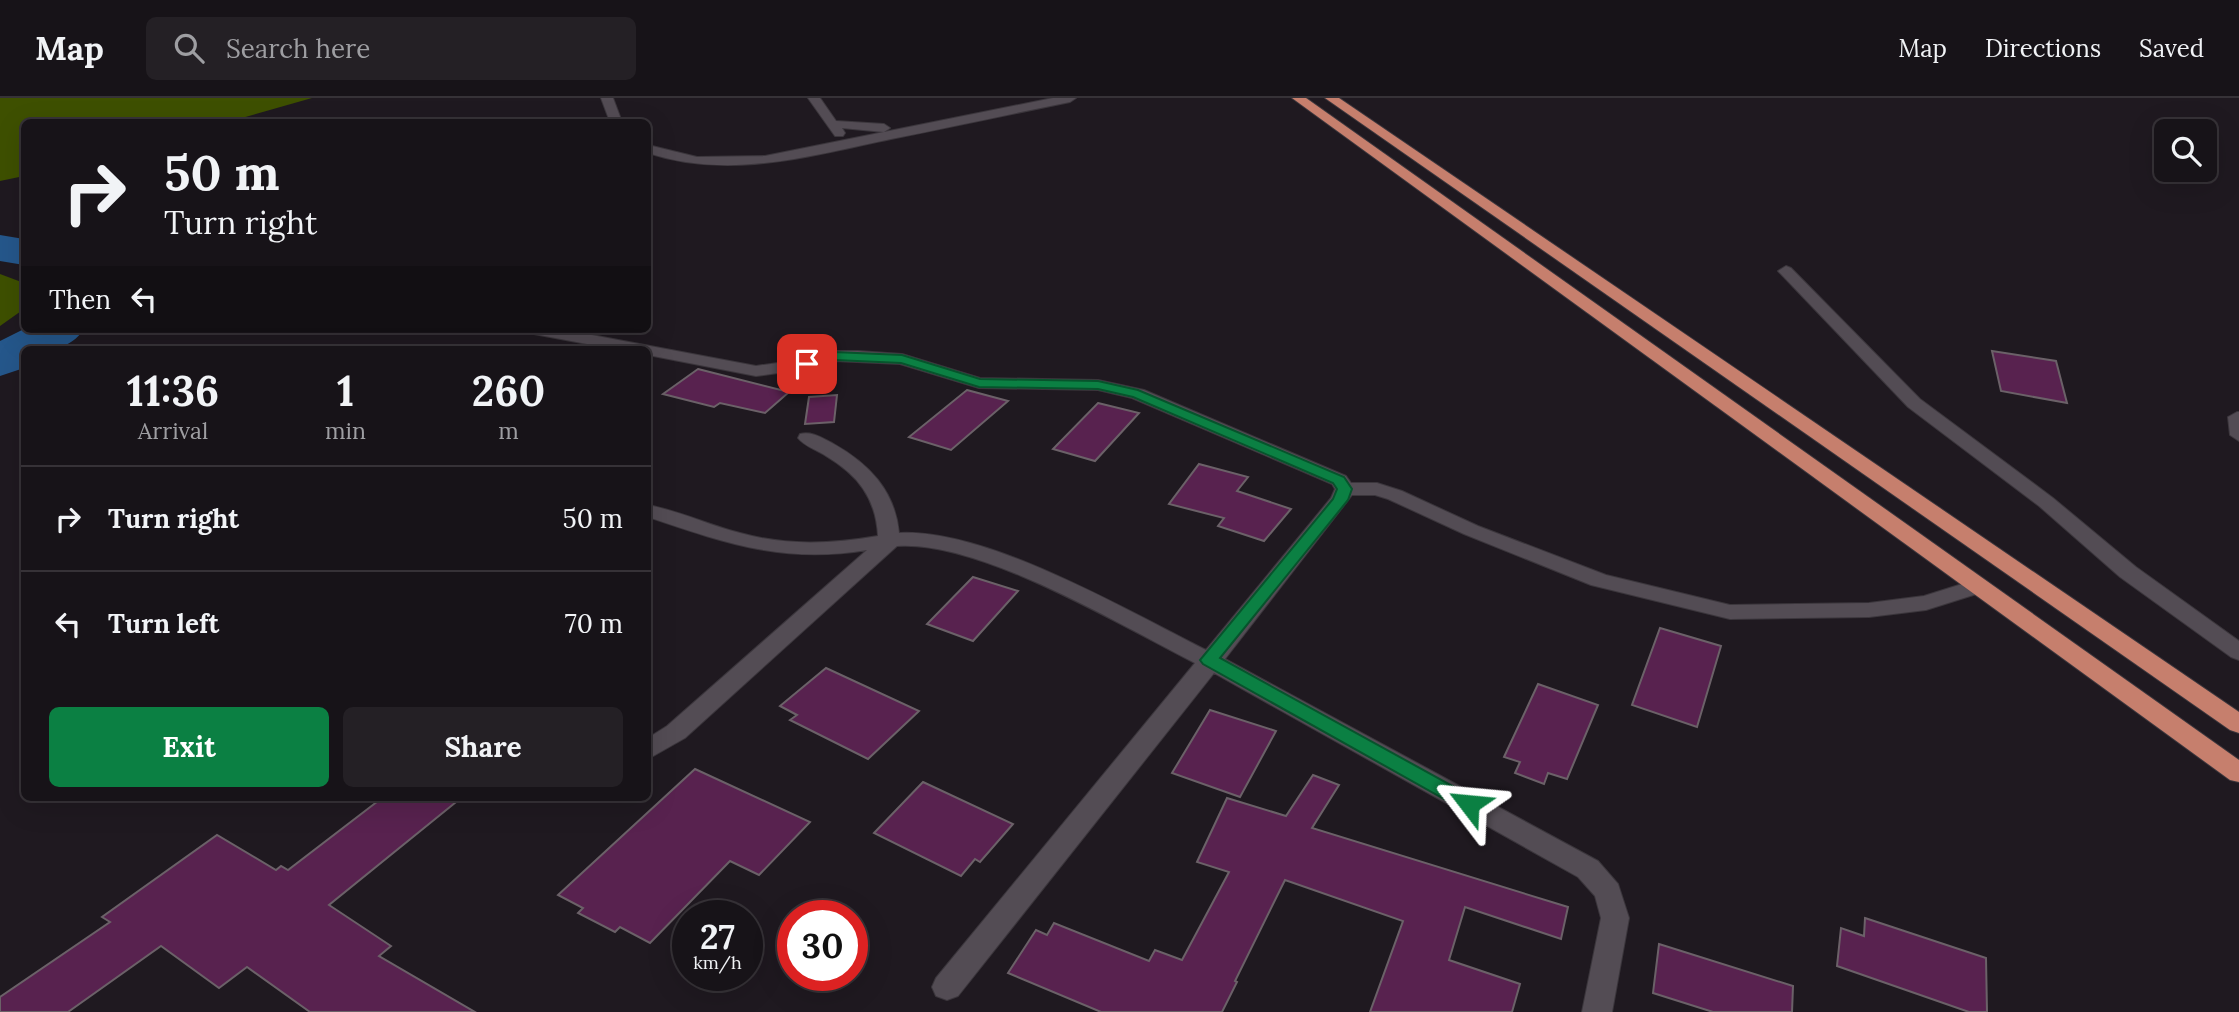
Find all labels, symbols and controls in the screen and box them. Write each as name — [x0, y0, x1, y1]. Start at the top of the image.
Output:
search box — [146, 17, 636, 80]
text: Map — [35, 27, 104, 69]
icon: search — [170, 29, 208, 67]
text: Search here — [226, 32, 370, 65]
text: Map — [1898, 33, 1947, 64]
text: Directions — [1985, 33, 2101, 64]
text: Saved — [2139, 33, 2204, 64]
map controls — [2154, 119, 2217, 182]
button: search — [2154, 119, 2217, 182]
text: 50 m — [164, 141, 280, 203]
icon: right — [49, 147, 140, 238]
text: Turn right — [164, 202, 317, 243]
icon: left — [125, 280, 163, 318]
text: Then — [49, 283, 111, 316]
pin — [777, 334, 837, 394]
icon: arrive — [788, 345, 826, 383]
text: 11:36 — [127, 364, 219, 418]
text: 1 — [337, 364, 354, 418]
text: 260 — [472, 364, 545, 418]
text: Arrival — [138, 416, 208, 445]
text: min — [325, 416, 366, 445]
text: m — [498, 416, 519, 445]
icon: right — [49, 500, 87, 538]
text: Turn right — [108, 502, 239, 535]
text: 50 m — [563, 502, 623, 535]
icon: left — [49, 605, 87, 643]
text: Turn left — [108, 607, 219, 640]
text: 70 m — [565, 607, 623, 640]
button: Exit — [49, 707, 329, 787]
button: Share — [343, 707, 623, 787]
position arrow — [1432, 767, 1506, 841]
speed limit sign: 30 — [777, 900, 868, 991]
text: 27 — [700, 914, 735, 959]
text: km/h — [693, 951, 742, 974]

